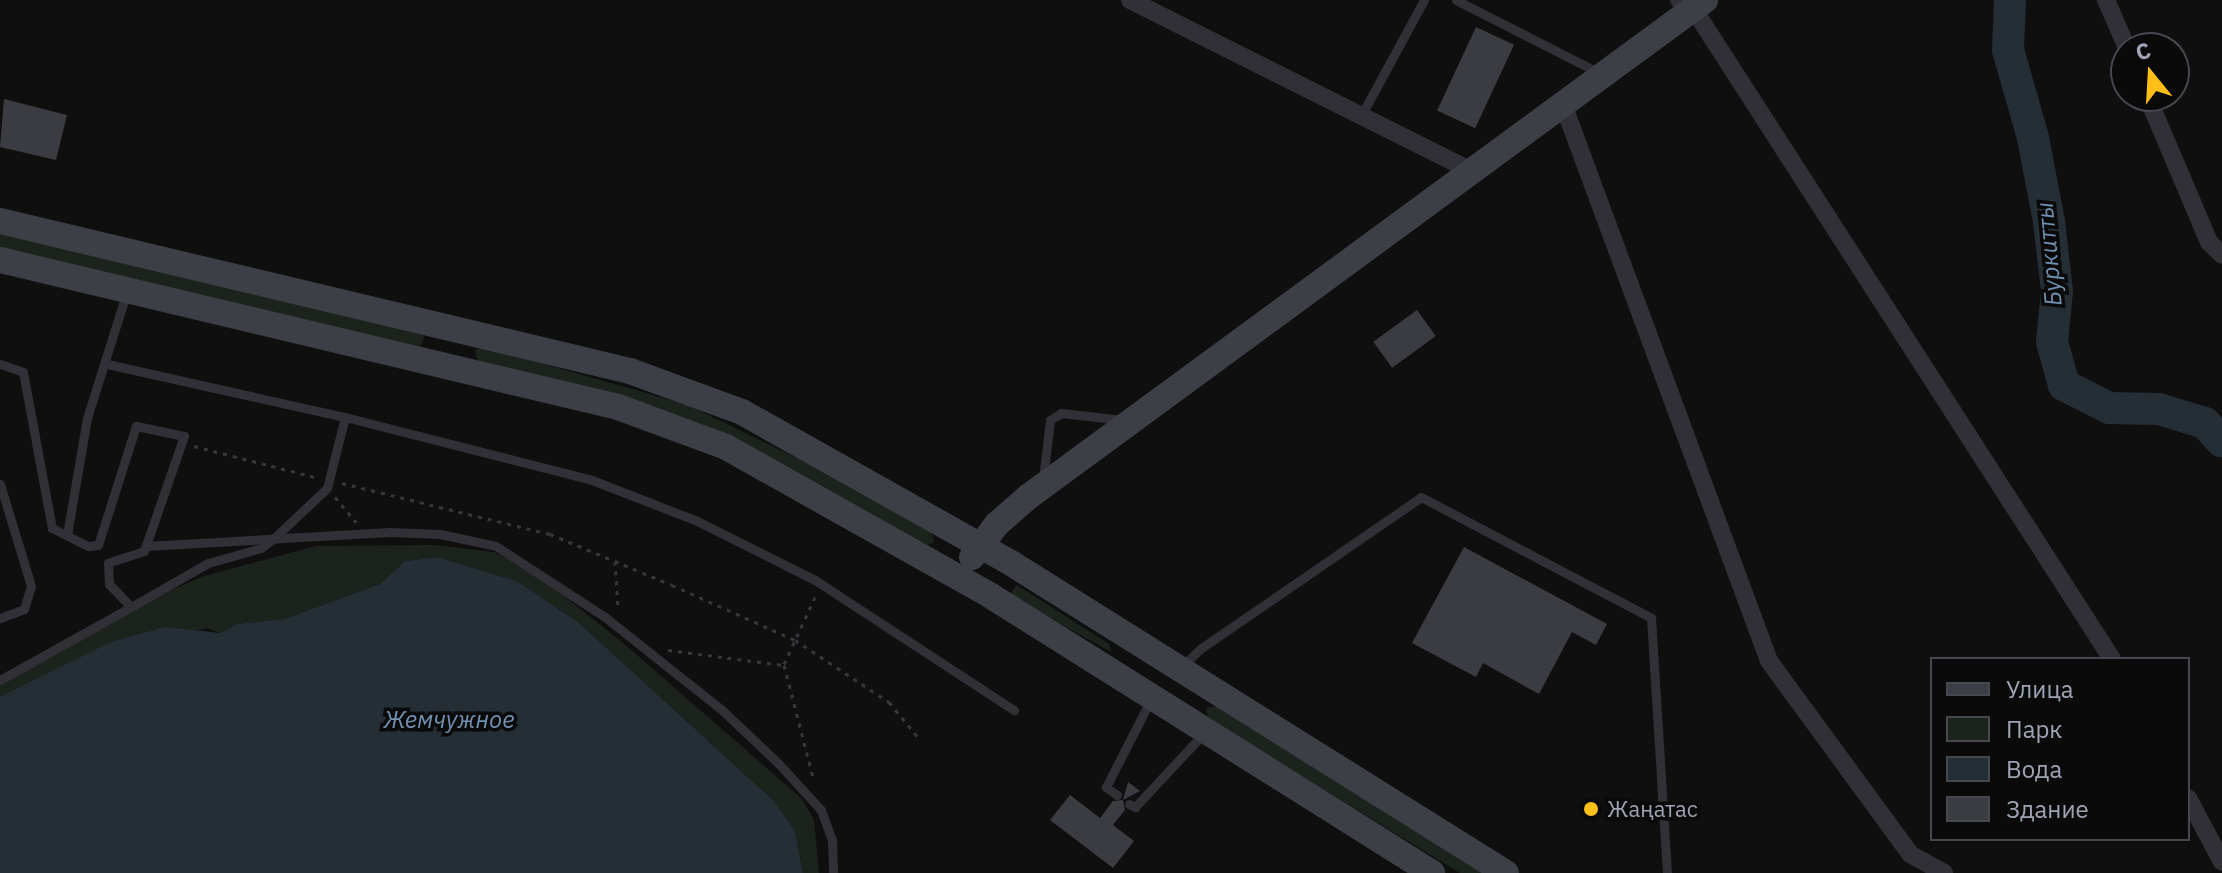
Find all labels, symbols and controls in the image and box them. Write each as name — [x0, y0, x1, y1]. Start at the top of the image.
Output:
north arrow — [2110, 32, 2190, 112]
text: С — [2132, 35, 2154, 67]
water label: Буркитты — [2030, 201, 2068, 307]
legend — [1930, 657, 2190, 841]
text: Улица — [2006, 673, 2074, 705]
water label: Жемчужное — [384, 706, 514, 734]
text: Парк — [2006, 713, 2063, 745]
text: Вода — [2006, 753, 2062, 785]
text: Здание — [2006, 793, 2089, 825]
place label: Жаңатас — [1607, 796, 1698, 822]
marker: Жаңатас — [1582, 800, 1600, 818]

